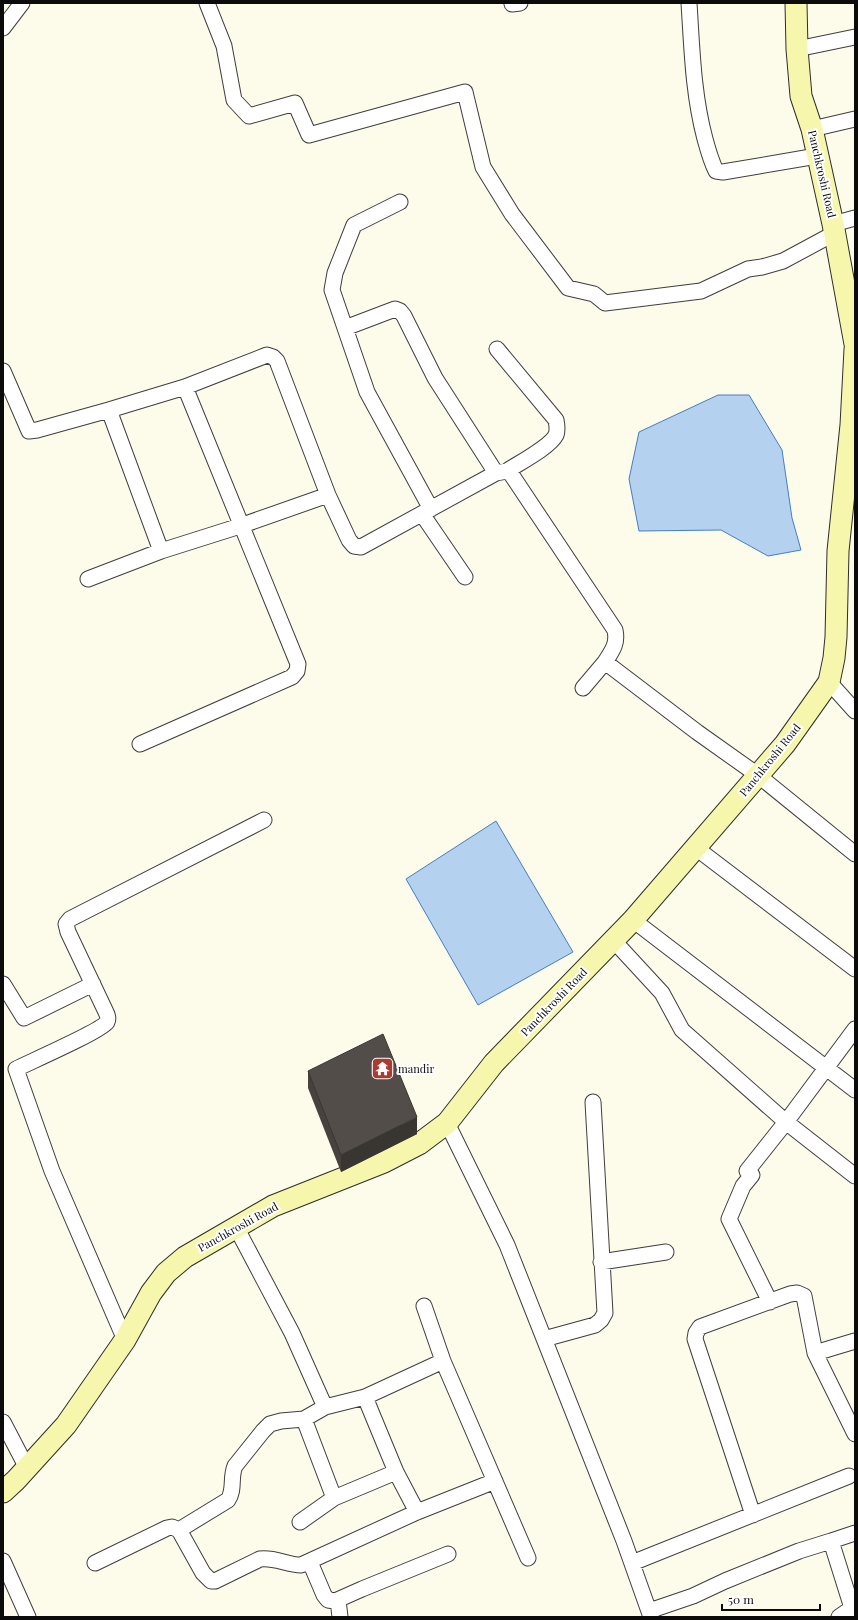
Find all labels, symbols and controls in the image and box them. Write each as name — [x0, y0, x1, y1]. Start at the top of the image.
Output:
street label: Panchkroshi Road — [805, 129, 840, 220]
street label: Panchkroshi Road — [736, 720, 804, 799]
street label: Panchkroshi Road — [517, 964, 590, 1039]
temple icon: mandir — [370, 1056, 396, 1082]
place label: mandir — [398, 1061, 434, 1076]
street label: Panchkroshi Road — [195, 1198, 281, 1255]
scale bar — [722, 1586, 820, 1612]
text: 50 m — [728, 1591, 754, 1607]

